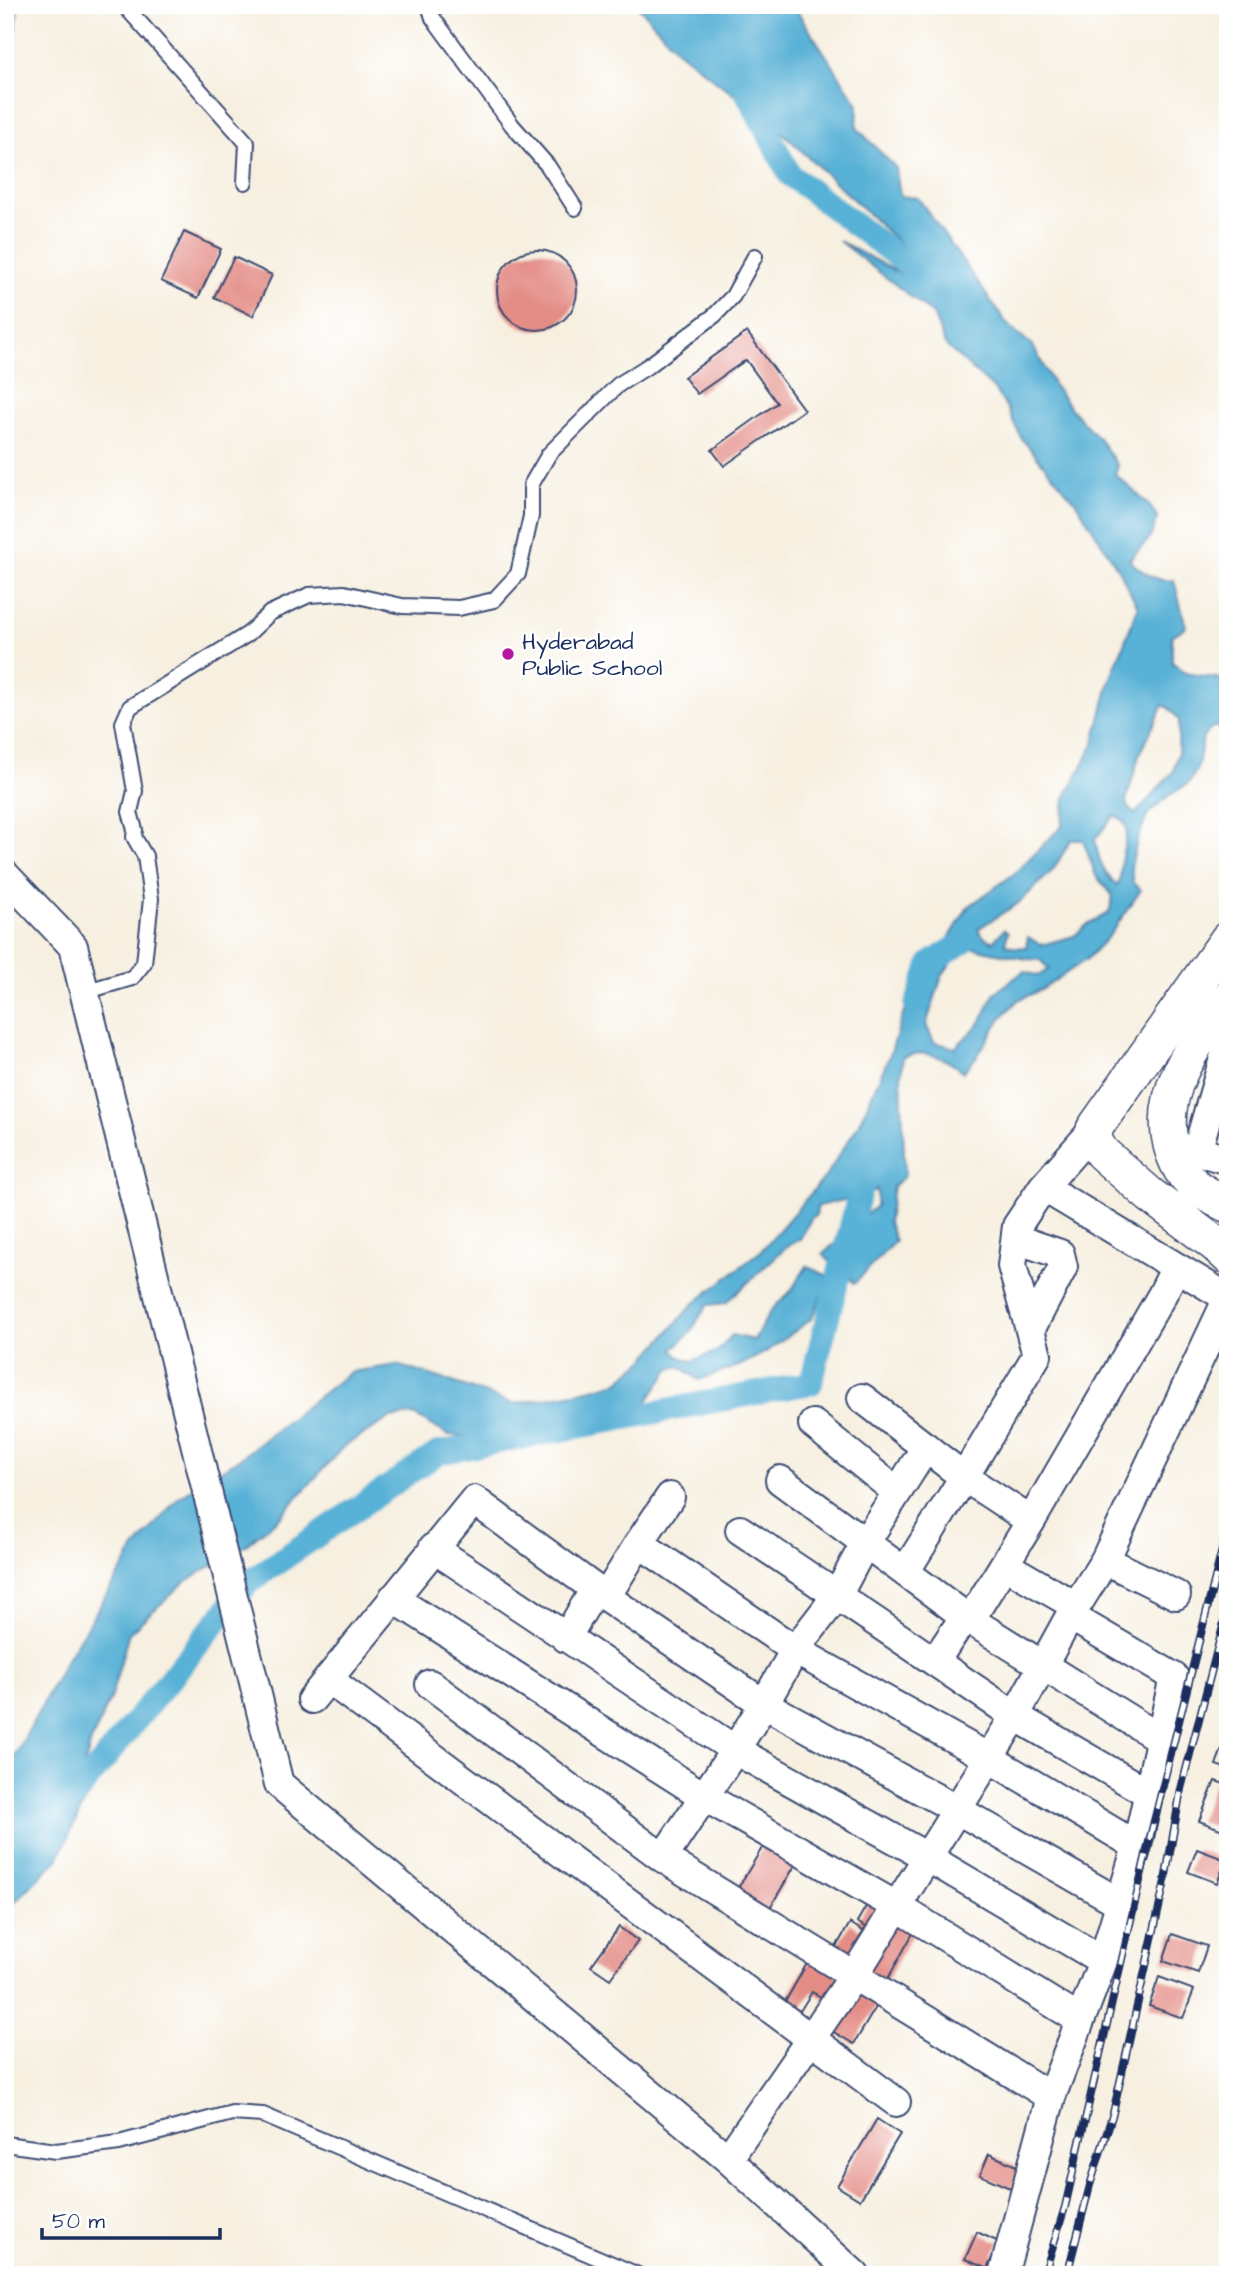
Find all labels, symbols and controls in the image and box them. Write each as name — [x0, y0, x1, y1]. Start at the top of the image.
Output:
place label: Hyderabad Public School — [522, 626, 662, 684]
marker: Hyderabad Public School — [500, 646, 516, 662]
scale bar — [42, 2196, 220, 2240]
text: 50 m — [52, 2207, 106, 2236]

